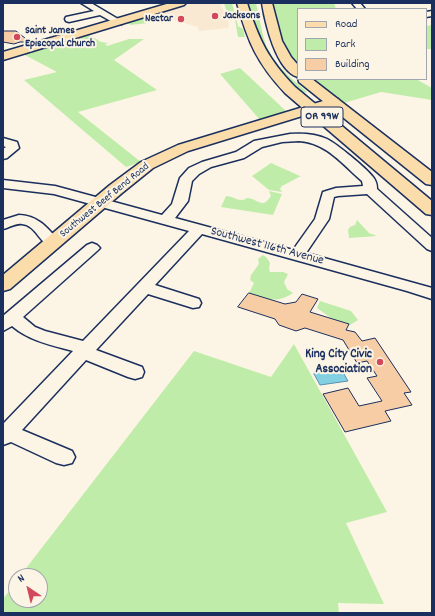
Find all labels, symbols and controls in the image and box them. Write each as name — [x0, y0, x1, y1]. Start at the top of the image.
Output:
legend — [297, 8, 427, 80]
place label: Jacksons — [223, 9, 260, 23]
marker: Jacksons — [210, 11, 220, 21]
place label: Nectar — [145, 12, 173, 26]
marker: Nectar — [176, 14, 186, 24]
text: Road — [335, 16, 357, 33]
place label: Saint James Episcopal Church — [25, 24, 95, 50]
marker: Saint James Episcopal Church — [12, 32, 22, 42]
text: Park — [335, 36, 355, 53]
text: Building — [335, 56, 370, 73]
road number: OR 99W — [301, 107, 343, 127]
street label: Southwest Beef Bend Road — [58, 161, 152, 241]
street label: Southwest 116th Avenue — [209, 224, 325, 270]
place label: King City Civic Association — [305, 347, 372, 378]
marker: King City Civic Association — [375, 357, 385, 367]
north arrow — [8, 568, 48, 608]
text: N — [15, 571, 29, 587]

